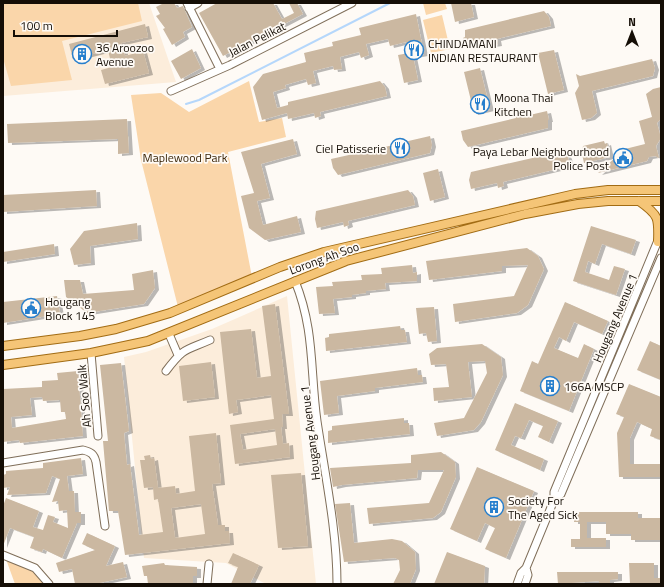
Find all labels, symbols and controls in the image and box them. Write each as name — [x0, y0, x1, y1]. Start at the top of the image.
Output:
scale bar — [14, 12, 117, 38]
north arrow — [612, 12, 652, 52]
text: N — [628, 14, 636, 30]
text: 100 m — [20, 16, 53, 35]
street label: Jalan Pelikat — [225, 16, 290, 61]
place label: CHINDAMANI INDIAN RESTAURANT — [428, 34, 538, 67]
place label: 36 Aroozoo Avenue — [96, 38, 154, 71]
restaurant icon: CHINDAMANI INDIAN RESTAURANT — [403, 39, 425, 61]
building icon: 36 Aroozoo Avenue — [71, 43, 93, 65]
place label: Moona Thai Kitchen — [494, 88, 553, 121]
restaurant icon: Moona Thai Kitchen — [469, 93, 491, 115]
restaurant icon: Ciel Patisserie — [389, 137, 411, 159]
place label: Ciel Patisserie — [315, 139, 386, 158]
place label: Paya Lebar Neighbourhood Police Post — [473, 142, 610, 175]
public building icon: Paya Lebar Neighbourhood Police Post — [612, 147, 634, 169]
park label: Maplewood Park — [143, 148, 228, 167]
street label: Lorong Ah Soo — [286, 237, 362, 279]
street label: Hougang Avenue 1 — [588, 271, 642, 365]
place label: Hougang Block 145 — [45, 292, 96, 325]
public building icon: Hougang Block 145 — [20, 297, 42, 319]
street label: Ah Soo Walk — [72, 364, 96, 428]
building icon: 166A MSCP — [539, 375, 561, 397]
place label: 166A MSCP — [564, 377, 624, 396]
street label: Hougang Avenue 1 — [295, 385, 325, 481]
place label: Society For The Aged Sick — [508, 491, 578, 524]
building icon: Society For The Aged Sick — [483, 496, 505, 518]

